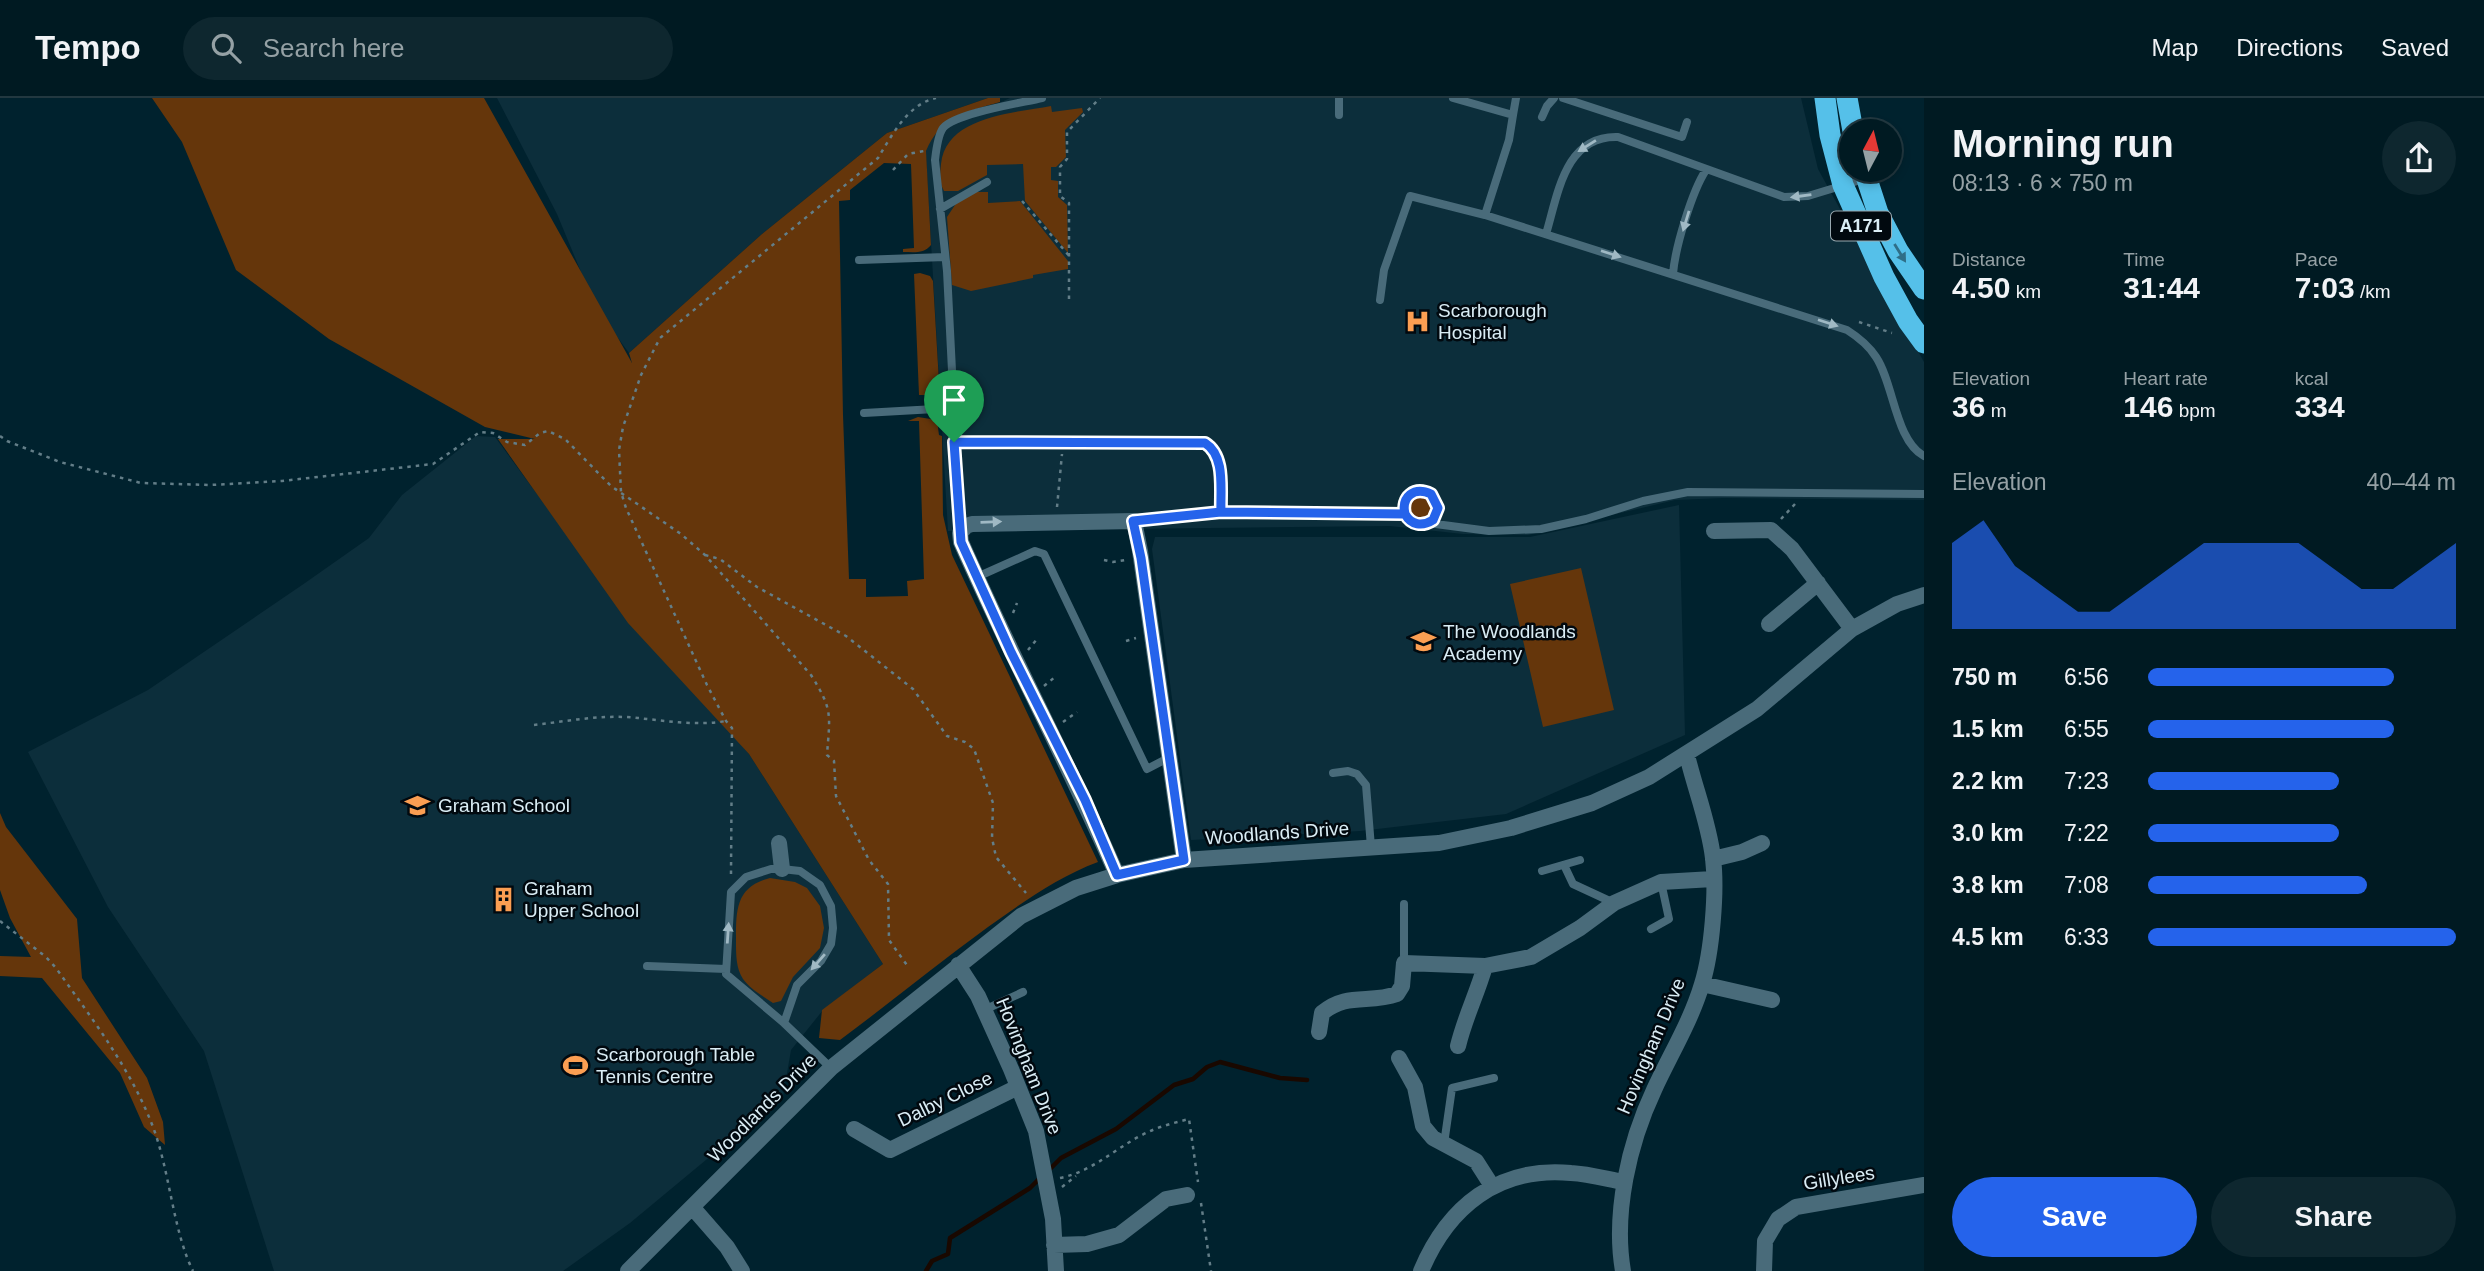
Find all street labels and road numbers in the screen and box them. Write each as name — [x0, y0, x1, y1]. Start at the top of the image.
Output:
road number: A171 — [1831, 211, 1891, 240]
street label: Woodlands Drive — [1204, 817, 1350, 849]
street label: Hovingham Drive — [1613, 975, 1689, 1117]
street label: Hovingham Drive — [992, 995, 1066, 1137]
street label: Woodlands Drive — [704, 1050, 820, 1166]
street label: Dalby Close — [894, 1067, 996, 1131]
street label: Gillylees — [1802, 1162, 1876, 1194]

